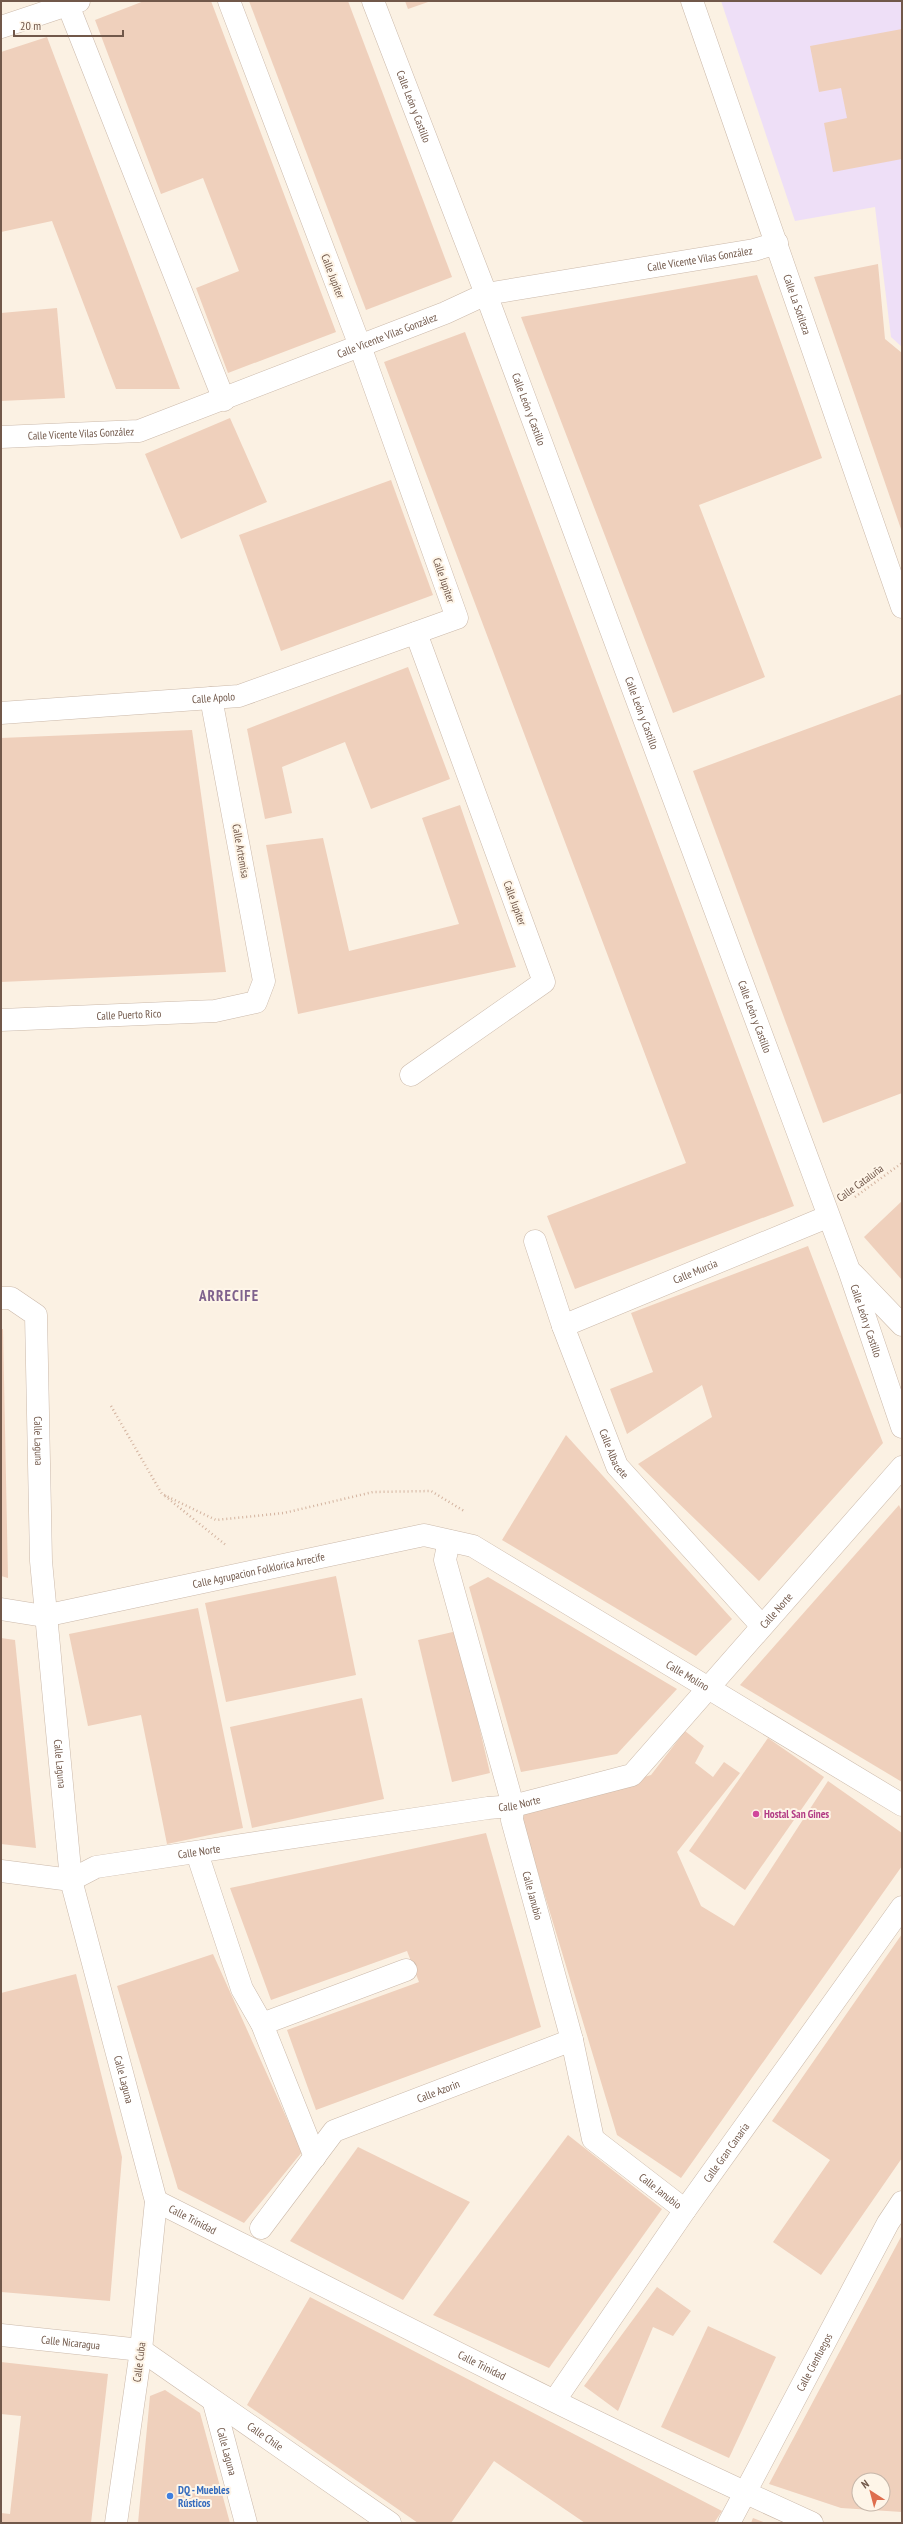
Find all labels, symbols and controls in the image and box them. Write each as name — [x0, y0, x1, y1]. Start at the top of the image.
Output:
scale bar — [14, 12, 123, 38]
text: 20 m — [20, 18, 41, 33]
street label: Calle León y Castillo — [393, 68, 434, 145]
street label: Calle Vicente Vilas González — [646, 243, 753, 274]
street label: Calle Jupiter — [318, 252, 348, 300]
street label: Calle La Sotileza — [780, 272, 814, 336]
street label: Calle Vicente Vilas González — [335, 310, 439, 361]
street label: Calle León y Castillo — [509, 371, 549, 448]
street label: Calle Vicente Vilas González — [28, 424, 134, 443]
street label: Calle Jupiter — [430, 556, 458, 604]
street label: Calle León y Castillo — [622, 675, 662, 751]
street label: Calle Apolo — [191, 689, 236, 706]
street label: Calle Artemisa — [229, 823, 253, 879]
street label: Calle Jupiter — [500, 879, 530, 927]
street label: Calle León y Castillo — [735, 978, 775, 1055]
street label: Calle Puerto Rico — [96, 1006, 162, 1023]
street label: Calle Cataluña — [834, 1161, 886, 1205]
street label: Calle Murcia — [671, 1256, 720, 1287]
street label: Calle León y Castillo — [847, 1282, 885, 1359]
district label: ARRECIFE — [198, 1286, 259, 1305]
street label: Calle Laguna — [31, 1416, 46, 1465]
street label: Calle Albacete — [596, 1427, 632, 1482]
street label: Calle Agrupacion Folklorica Arrecife — [191, 1549, 326, 1591]
street label: Calle Norte — [757, 1589, 796, 1631]
street label: Calle Molino — [664, 1657, 712, 1694]
street label: Calle Laguna — [51, 1739, 69, 1789]
street label: Calle Norte — [498, 1792, 542, 1814]
place label: Hostal San Gines — [764, 1807, 829, 1821]
marker: Hostal San Gines — [751, 1809, 761, 1819]
street label: Calle Norte — [177, 1841, 222, 1862]
street label: Calle Janubio — [519, 1870, 546, 1922]
street label: Calle Laguna — [111, 2054, 137, 2105]
street label: Calle Azorin — [415, 2077, 462, 2106]
street label: Calle Gran Canaria — [700, 2120, 752, 2185]
street label: Calle Janubio — [636, 2170, 685, 2212]
street label: Calle Trinidad — [166, 2202, 219, 2237]
street label: Calle Cienfuegos — [793, 2331, 835, 2394]
street label: Calle Nicaragua — [40, 2332, 101, 2353]
street label: Calle Cuba — [130, 2341, 148, 2383]
street label: Calle Trinidad — [456, 2347, 508, 2383]
street label: Calle Chile — [244, 2419, 286, 2454]
street label: Calle Laguna — [214, 2426, 240, 2477]
north arrow — [851, 2472, 891, 2512]
text: N — [859, 2476, 872, 2491]
place label: DQ - Muebles Rústicos — [178, 2483, 230, 2510]
marker: DQ - Muebles Rústicos — [165, 2491, 175, 2501]

